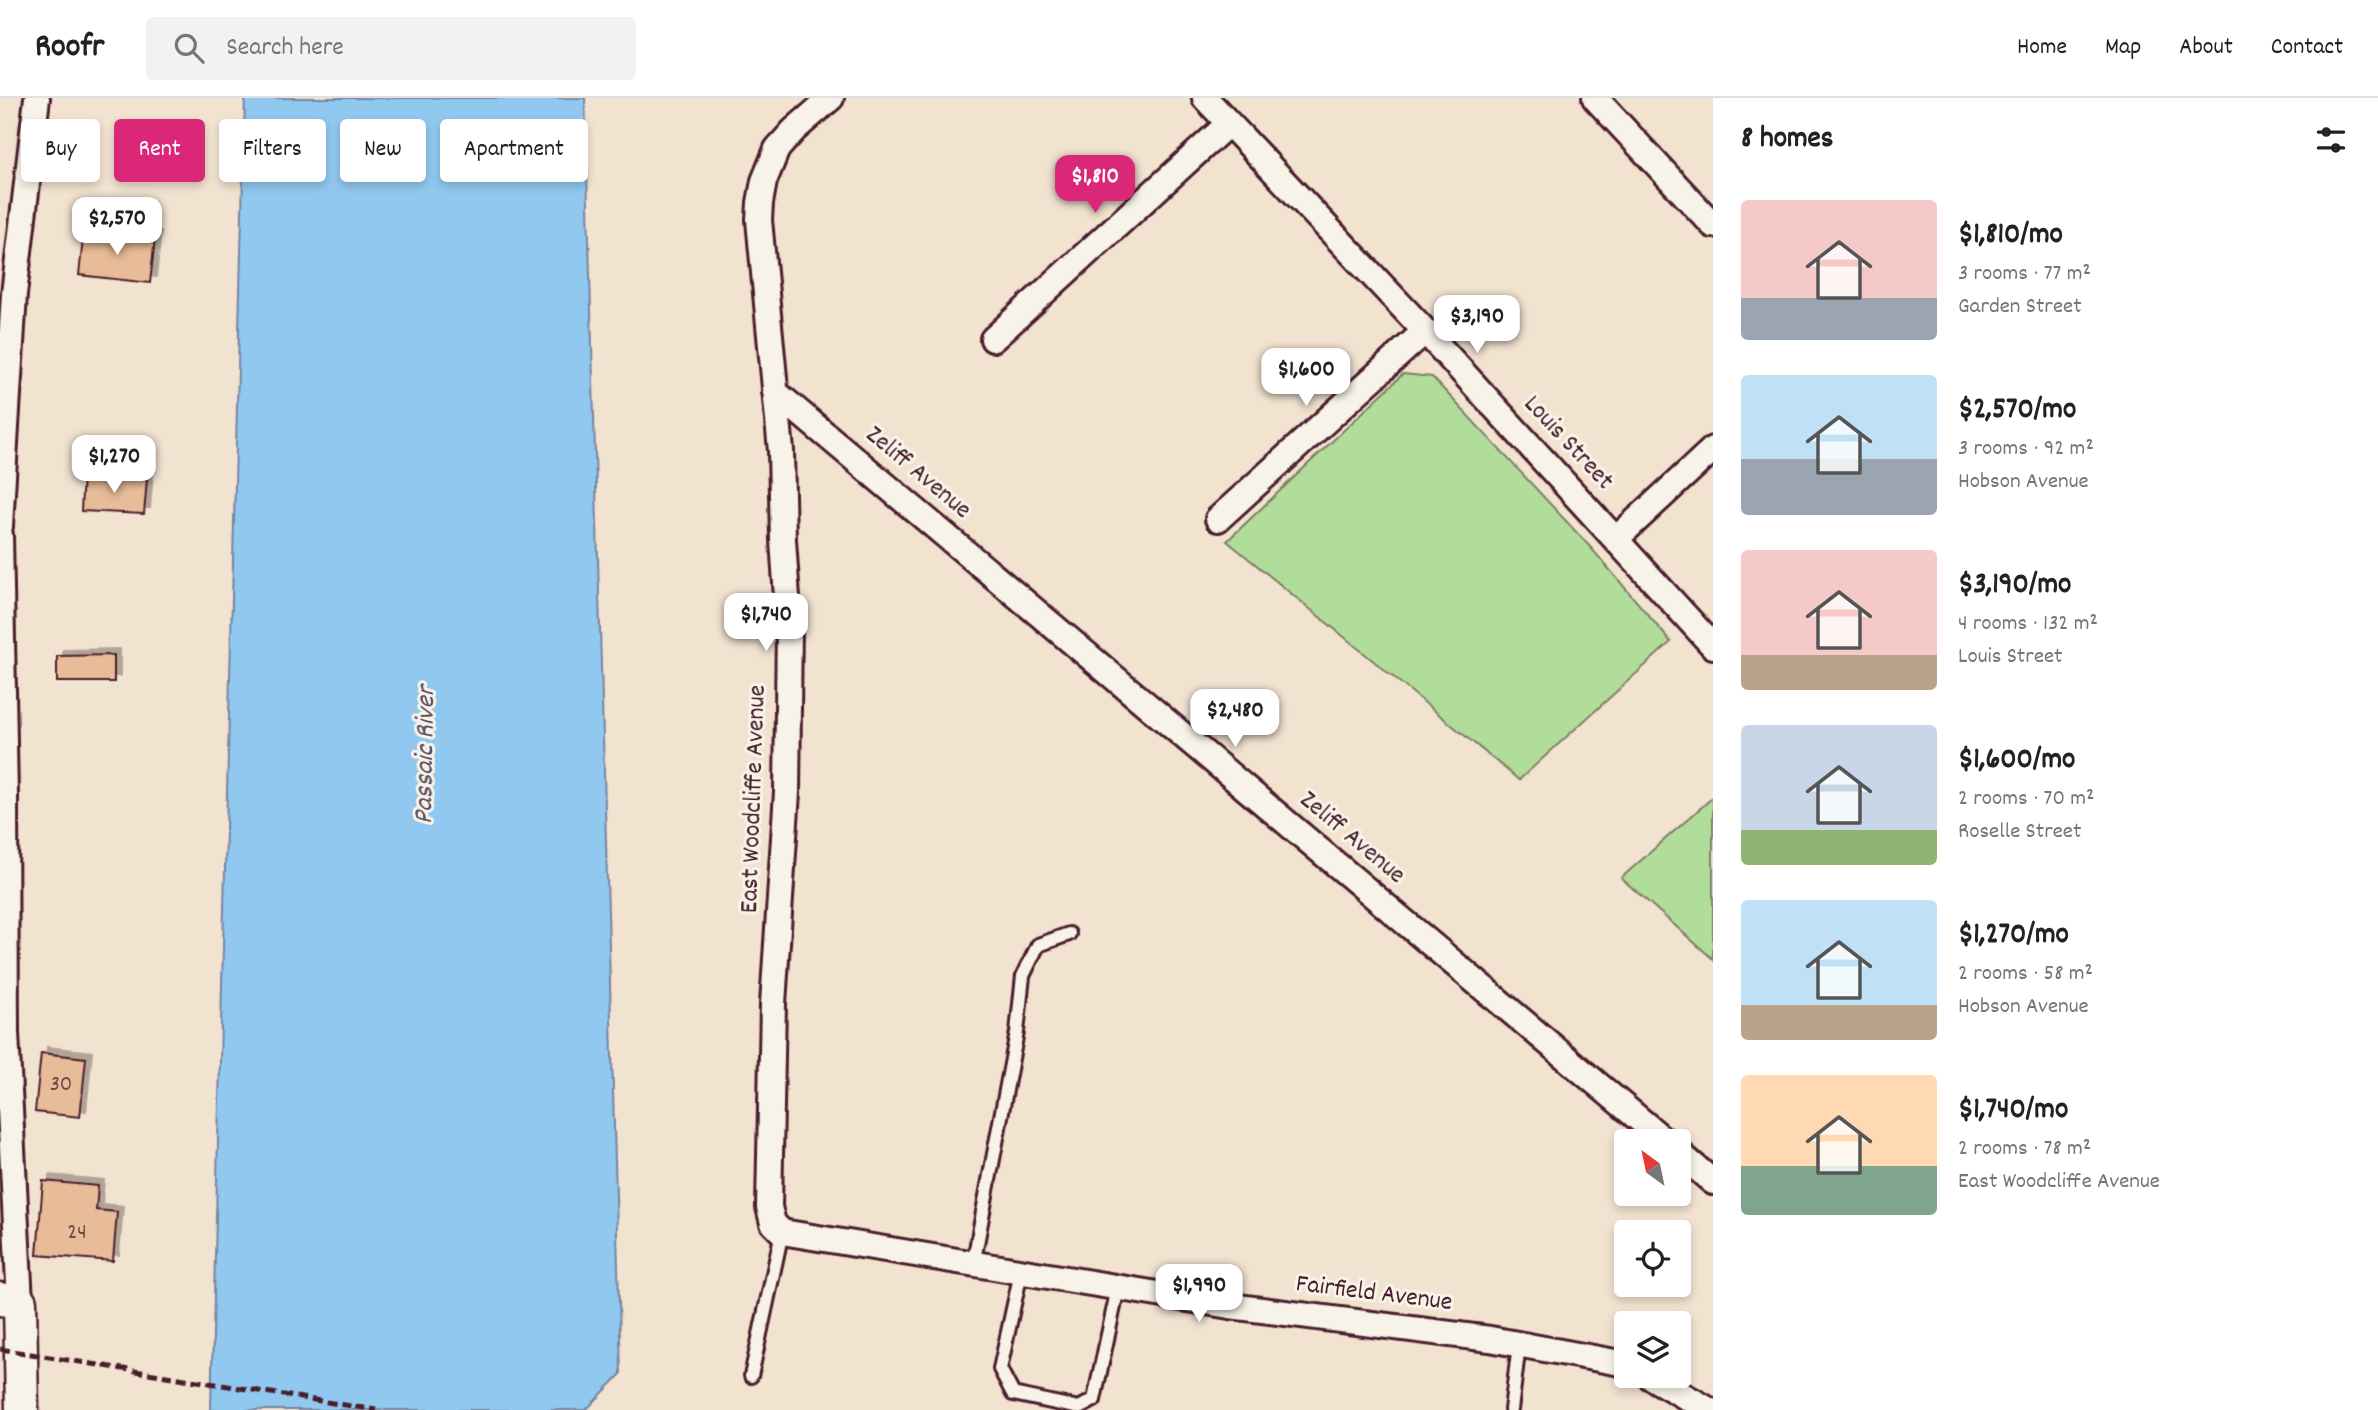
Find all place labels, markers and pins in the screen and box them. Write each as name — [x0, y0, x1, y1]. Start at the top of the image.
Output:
pin: $1,810 — [1038, 156, 1152, 215]
pin: $2,570 — [60, 198, 174, 257]
pin: $3,190 — [1420, 296, 1534, 355]
pin: $1,600 — [1249, 348, 1363, 408]
pin: $1,270 — [57, 436, 171, 495]
pin: $1,740 — [709, 594, 823, 653]
pin: $2,480 — [1178, 690, 1292, 749]
pin: $1,990 — [1142, 1264, 1256, 1324]

